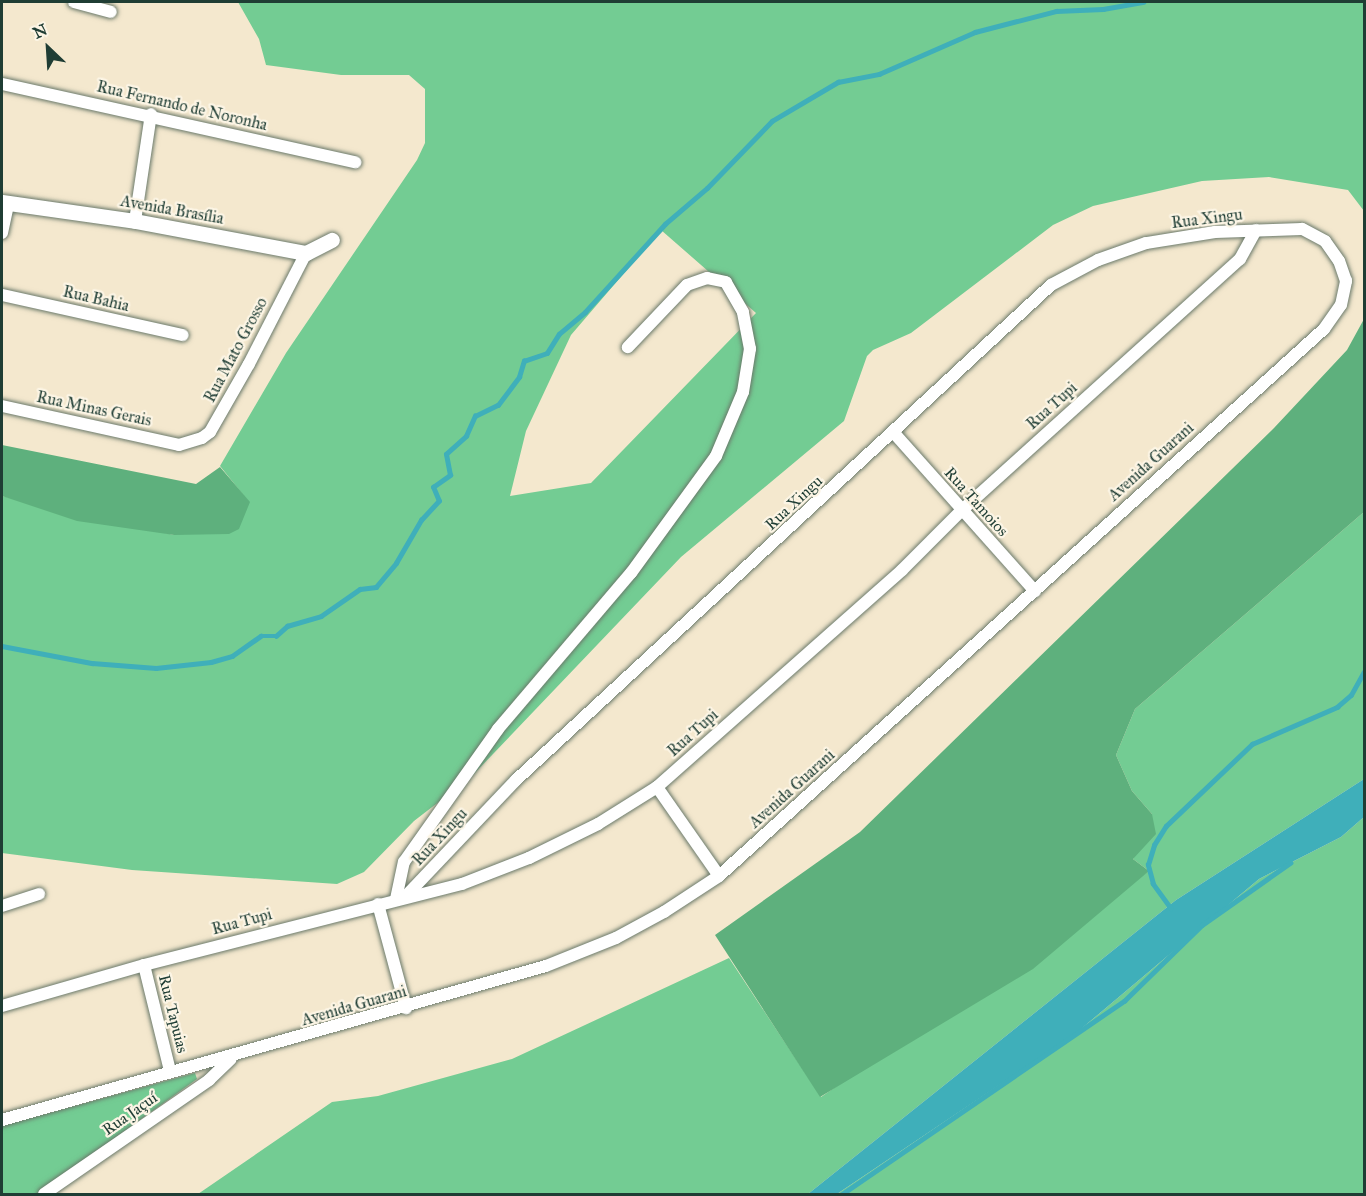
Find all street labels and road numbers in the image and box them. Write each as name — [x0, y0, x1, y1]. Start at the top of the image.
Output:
street label: Rua Fernando de Noronha — [95, 77, 269, 135]
street label: Avenida Brasília — [119, 191, 225, 229]
street label: Rua Xingu — [1170, 205, 1244, 233]
street label: Rua Bahia — [61, 282, 131, 316]
street label: Rua Mato Grosso — [200, 294, 272, 406]
street label: Rua Tupi — [1023, 378, 1081, 434]
street label: Rua Minas Gerais — [35, 387, 153, 431]
street label: Avenida Guarani — [1104, 419, 1198, 505]
street label: Rua Tamoios — [940, 463, 1012, 541]
street label: Rua Xingu — [761, 472, 827, 534]
street label: Rua Tupi — [664, 705, 722, 761]
street label: Avenida Guarani — [745, 746, 839, 832]
street label: Rua Xingu — [409, 804, 471, 870]
street label: Rua Tupi — [210, 905, 274, 939]
street label: Rua Tapuias — [154, 973, 192, 1055]
street label: Avenida Guarani — [299, 982, 409, 1030]
street label: Rua Jaçuí — [99, 1088, 161, 1140]

